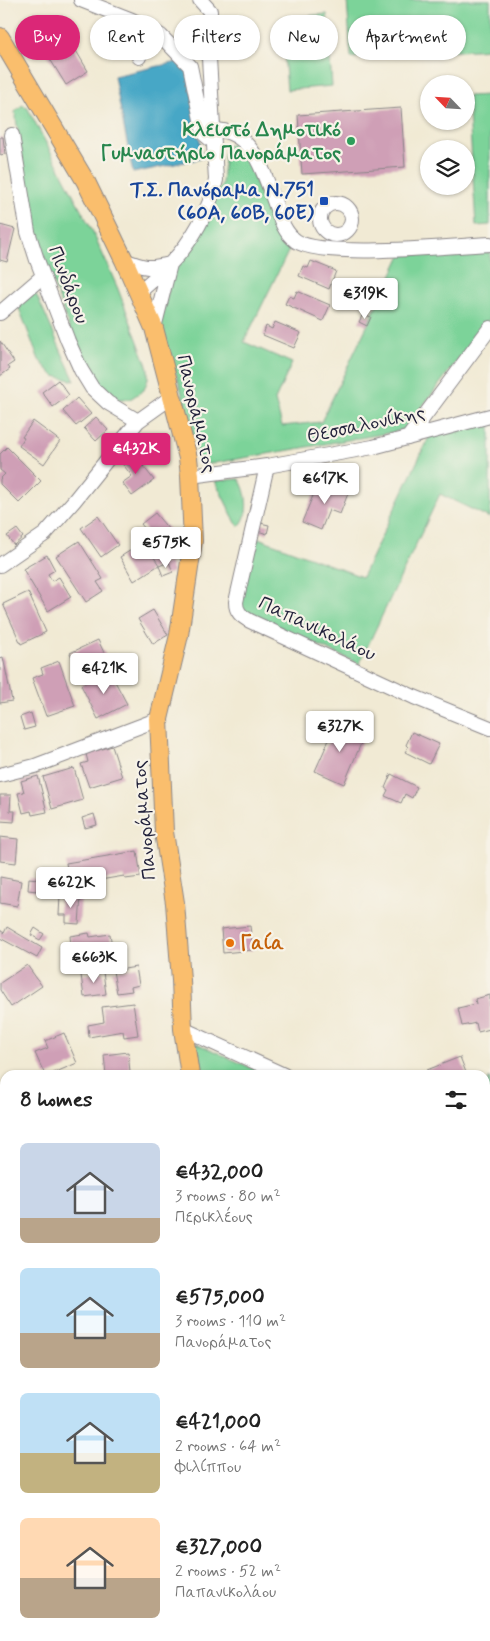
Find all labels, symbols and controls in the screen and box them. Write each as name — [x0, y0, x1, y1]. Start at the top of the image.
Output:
chip: Buy — [15, 15, 80, 60]
chip: Rent — [90, 15, 164, 60]
chip: Filters — [174, 15, 260, 60]
chip: New — [270, 15, 338, 60]
chip: Apartment — [348, 15, 466, 60]
north arrow — [420, 75, 475, 130]
map controls — [420, 75, 475, 195]
place label: Κλειστό Δημοτικό Γυμναστήριο Πανοράματος — [100, 117, 341, 167]
marker: Κλειστό Δημοτικό Γυμναστήριο Πανοράματος — [345, 135, 357, 147]
button: layers — [420, 140, 475, 195]
place label: Τ.Σ. Πανόραμα Ν.751 (60A, 60B, 60E) — [129, 177, 315, 227]
marker: Τ.Σ. Πανόραμα Ν.751 (60A, 60B, 60E) — [318, 195, 330, 207]
street label: Πινδάρου — [41, 242, 95, 328]
pin: €319K — [330, 278, 400, 320]
text: €319K — [343, 283, 387, 304]
street label: Πανοράματος — [169, 352, 223, 476]
street label: Θεσσαλονίκης — [304, 399, 428, 451]
pin: €432K — [101, 432, 171, 475]
text: €432K — [112, 438, 160, 459]
pin: €617K — [290, 462, 360, 505]
text: €617K — [302, 468, 348, 489]
pin: €575K — [131, 526, 201, 569]
text: €575K — [142, 532, 190, 553]
street label: Παπανικολάου — [254, 590, 380, 668]
pin: €421K — [69, 652, 139, 695]
text: €421K — [81, 658, 127, 679]
pin: €327K — [305, 710, 375, 753]
text: €327K — [317, 716, 363, 737]
street label: Πανοράματος — [126, 759, 164, 881]
pin: €622K — [36, 866, 106, 909]
text: €622K — [47, 872, 95, 893]
place label: Γαία — [240, 930, 284, 957]
marker: Γαία — [224, 937, 236, 949]
pin: €663K — [59, 942, 129, 984]
text: €663K — [71, 947, 117, 968]
text: 8 homes — [20, 1086, 92, 1114]
icon: filters — [442, 1086, 470, 1114]
text: €432,000 — [175, 1158, 263, 1186]
icon: home — [60, 1163, 120, 1223]
text: 3 rooms · 80 m² — [175, 1186, 281, 1207]
text: Περικλέους — [175, 1207, 253, 1228]
text: €575,000 — [175, 1283, 265, 1311]
icon: home — [60, 1288, 120, 1348]
text: 3 rooms · 110 m² — [175, 1311, 286, 1332]
text: Πανοράματος — [175, 1332, 271, 1353]
text: €421,000 — [175, 1408, 261, 1436]
icon: home — [60, 1413, 120, 1473]
text: 2 rooms · 64 m² — [175, 1436, 281, 1457]
text: Φιλίππου — [175, 1457, 241, 1478]
text: €327,000 — [175, 1533, 262, 1561]
icon: home — [60, 1538, 120, 1598]
text: 2 rooms · 52 m² — [175, 1561, 281, 1582]
text: Παπανικολάου — [175, 1582, 276, 1603]

